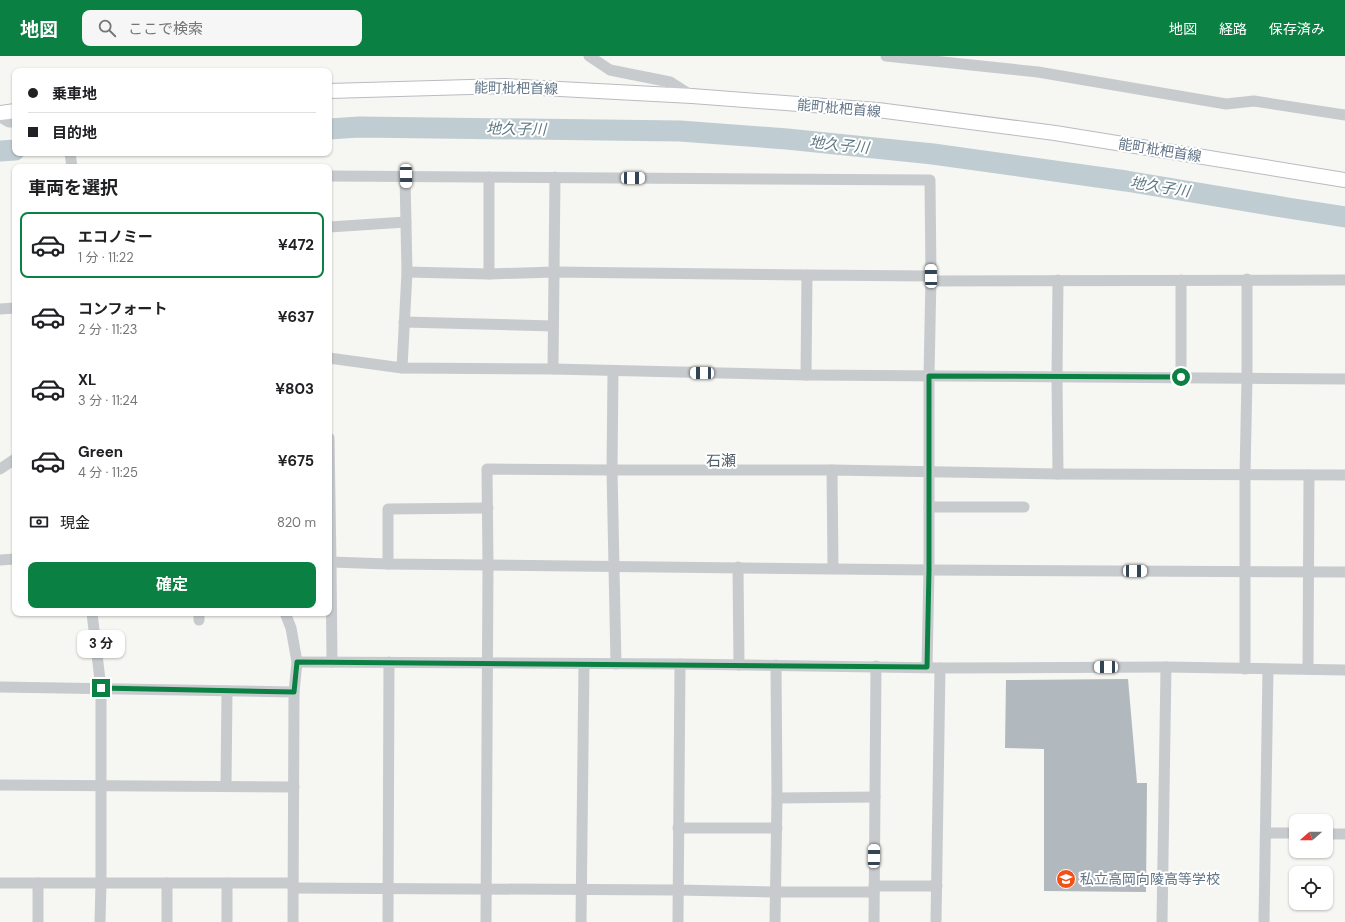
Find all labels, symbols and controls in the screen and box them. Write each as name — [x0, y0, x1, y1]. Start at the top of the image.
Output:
search box — [82, 10, 362, 46]
text: 地図 — [20, 17, 58, 42]
icon: search — [96, 17, 118, 39]
text: ここで検索 — [128, 19, 203, 39]
text: 地図 — [1169, 20, 1197, 38]
text: 経路 — [1219, 20, 1247, 38]
text: 保存済み — [1269, 20, 1325, 38]
street label: 能町枇杷首線 — [474, 78, 558, 98]
text: 乗車地 — [52, 84, 97, 104]
street label: 能町枇杷首線 — [796, 95, 882, 121]
water label: 地久子川 — [486, 118, 548, 140]
text: 目的地 — [52, 123, 97, 143]
water label: 地久子川 — [808, 132, 872, 158]
street label: 能町枇杷首線 — [1117, 135, 1203, 165]
car — [400, 164, 412, 188]
car — [621, 172, 645, 184]
water label: 地久子川 — [1129, 172, 1193, 202]
text: 車両を選択 — [28, 176, 118, 200]
icon: car — [30, 227, 66, 263]
text: エコノミー — [78, 227, 153, 247]
text: ¥472 — [278, 235, 314, 255]
text: 1 分 · 11:22 — [78, 249, 134, 266]
car — [925, 264, 937, 288]
icon: car — [30, 299, 66, 335]
text: コンフォート — [78, 299, 168, 319]
text: ¥637 — [278, 307, 314, 327]
text: 2 分 · 11:23 — [78, 321, 137, 338]
car — [690, 367, 714, 379]
route start — [1172, 368, 1190, 386]
text: XL — [78, 370, 96, 390]
icon: car — [30, 371, 66, 407]
text: ¥803 — [275, 379, 314, 399]
text: 3 分 · 11:24 — [78, 392, 138, 409]
text: Green — [78, 442, 123, 462]
icon: car — [30, 443, 66, 479]
text: ¥675 — [278, 451, 314, 471]
district label: 石瀬 — [706, 451, 736, 471]
text: 4 分 · 11:25 — [78, 464, 138, 481]
icon: cash — [28, 511, 50, 533]
text: 現金 — [60, 513, 90, 533]
text: 820 m — [277, 514, 316, 531]
button: 確定 — [28, 562, 316, 608]
car — [1123, 565, 1147, 577]
callout: 3 分 — [77, 630, 125, 658]
text: 3 分 — [89, 635, 113, 652]
car — [1094, 661, 1118, 673]
route end — [92, 679, 110, 697]
north arrow — [1289, 814, 1333, 858]
map controls — [1289, 814, 1333, 910]
car — [868, 844, 880, 868]
button: locate — [1289, 866, 1333, 910]
school or university icon: 私立高岡向陵高等学校 — [1055, 868, 1077, 890]
place label: 私立高岡向陵高等学校 — [1080, 870, 1220, 888]

